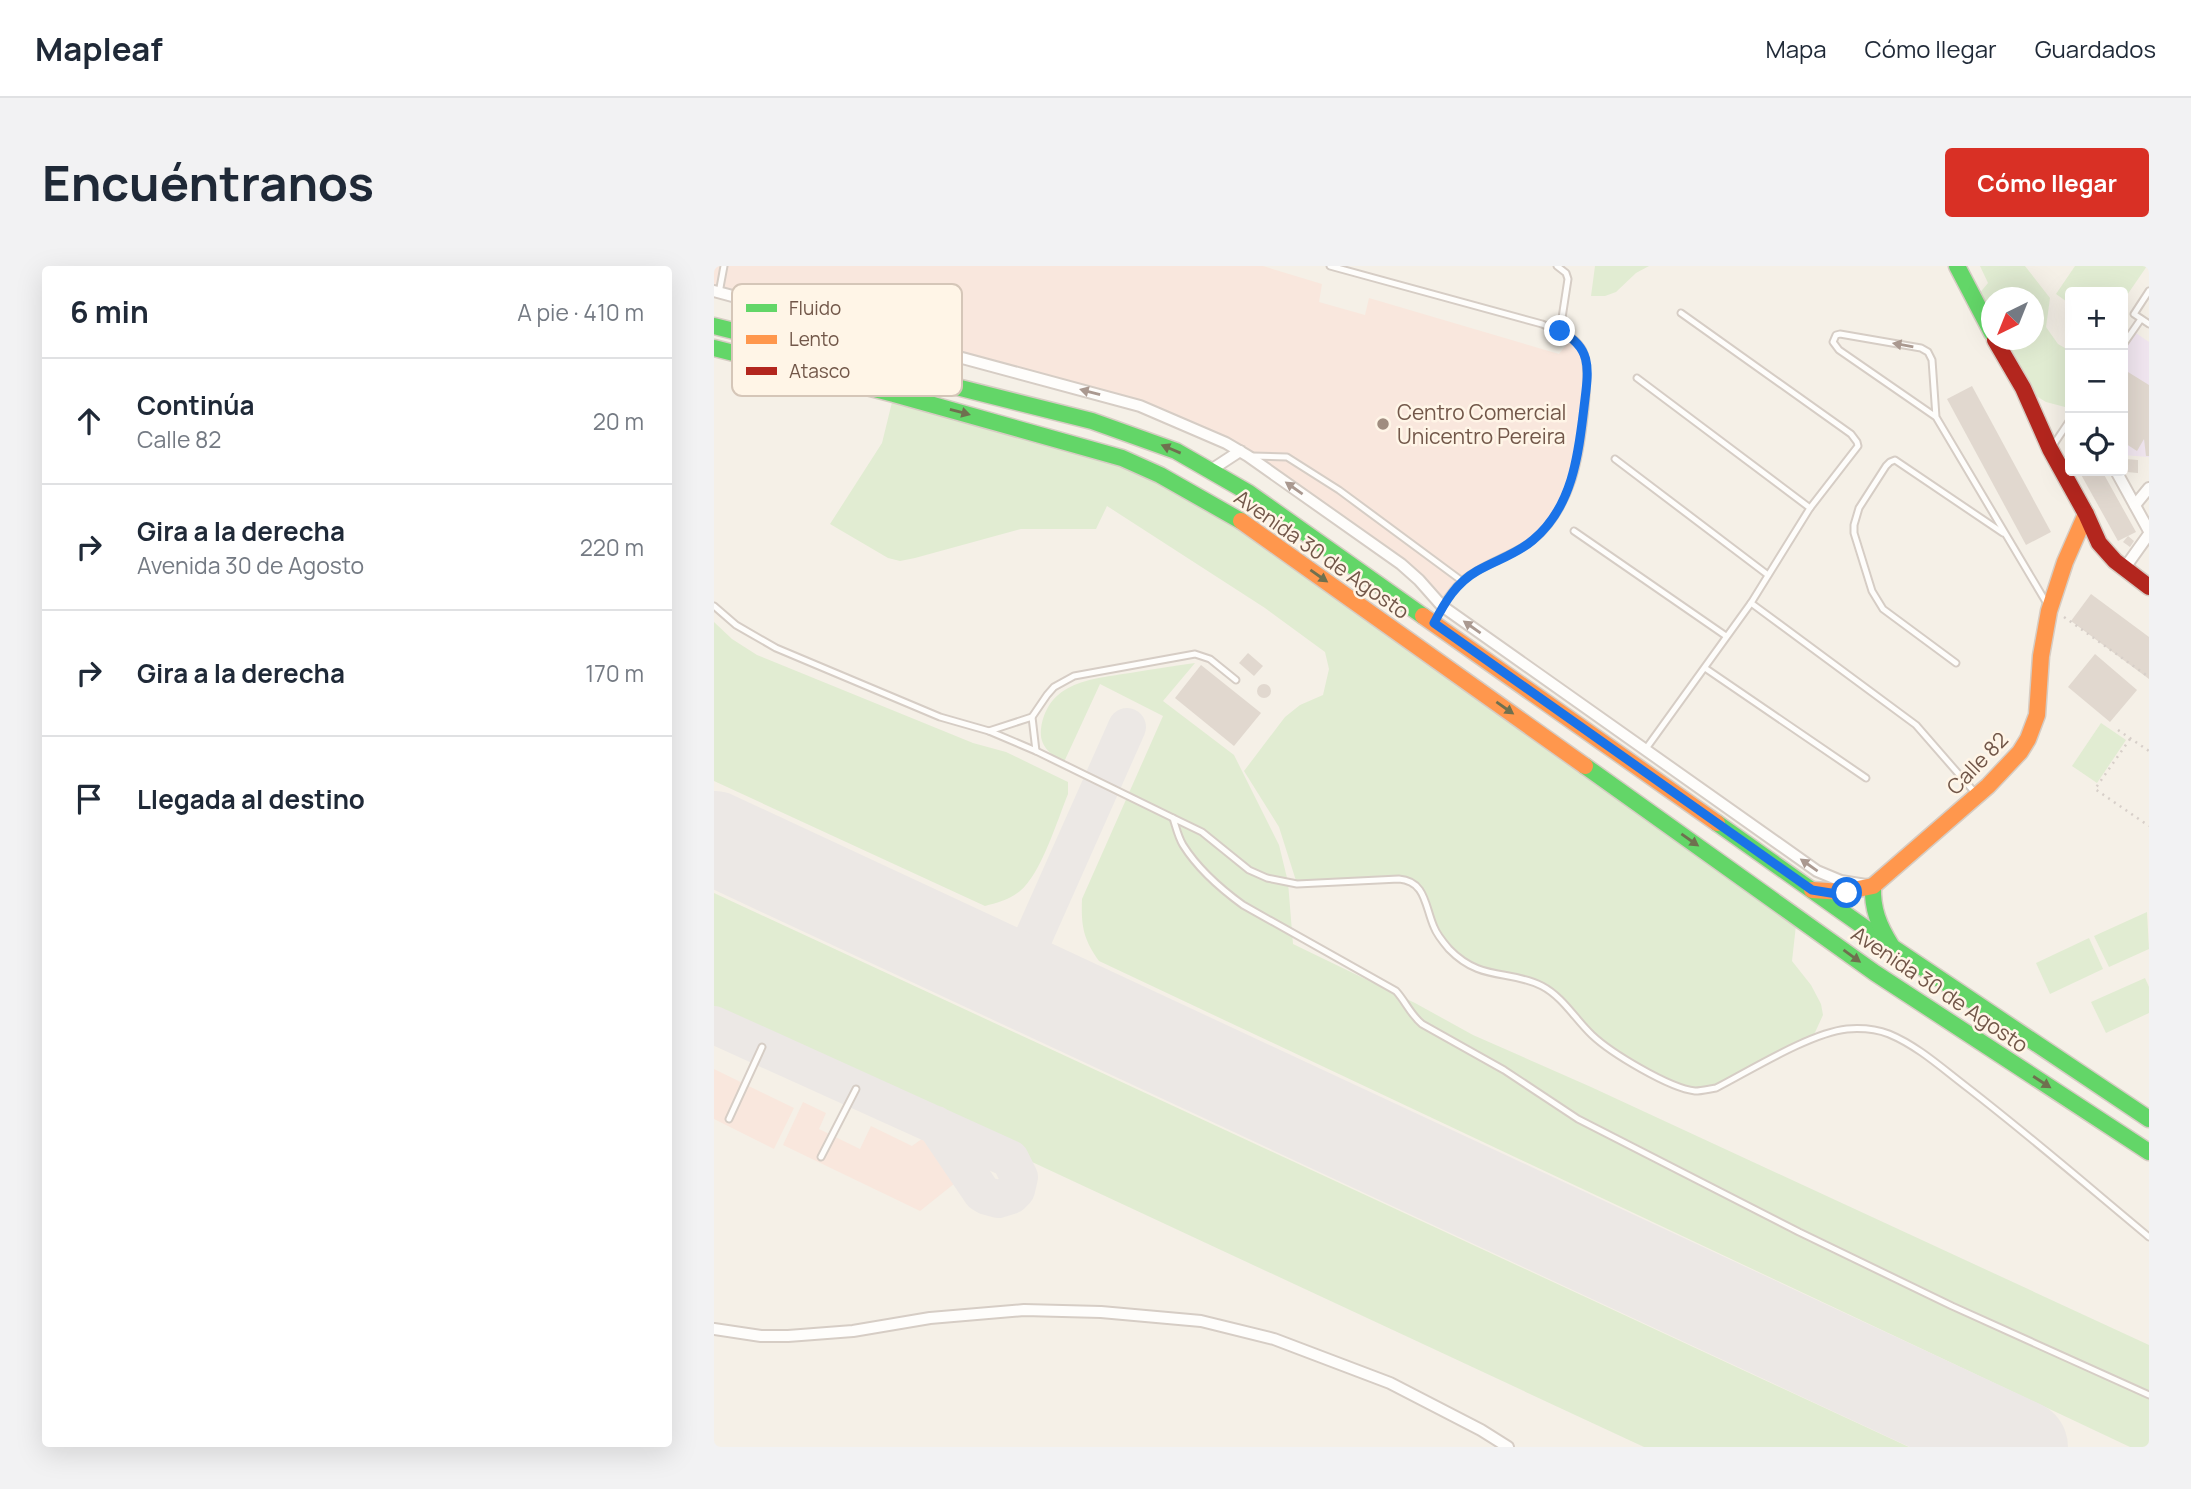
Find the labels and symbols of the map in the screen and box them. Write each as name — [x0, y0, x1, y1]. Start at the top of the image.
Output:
legend — [732, 284, 962, 396]
north arrow — [1981, 287, 2044, 350]
text: Fluido — [789, 295, 841, 321]
route end — [1544, 315, 1575, 346]
text: Lento — [789, 326, 839, 352]
one-way arrow — [1892, 339, 1914, 350]
text: Atasco — [789, 358, 850, 384]
one-way arrow — [1079, 386, 1101, 397]
place label: Centro Comercial Unicentro Pereira — [1397, 398, 1566, 450]
one-way arrow — [950, 407, 971, 417]
marker: Centro Comercial Unicentro Pereira — [1375, 416, 1391, 432]
one-way arrow — [1161, 443, 1181, 455]
one-way arrow — [1285, 481, 1303, 495]
street label: Avenida 30 de Agosto — [1229, 483, 1415, 625]
one-way arrow — [1310, 569, 1328, 583]
one-way arrow — [1463, 620, 1481, 634]
one-way arrow — [1496, 701, 1514, 715]
street label: Calle 82 — [1940, 726, 2014, 800]
one-way arrow — [1681, 833, 1699, 847]
one-way arrow — [1800, 858, 1818, 872]
route start — [1831, 877, 1862, 908]
street label: Avenida 30 de Agosto — [1846, 919, 2034, 1059]
one-way arrow — [1843, 949, 1861, 963]
one-way arrow — [2032, 1075, 2051, 1088]

